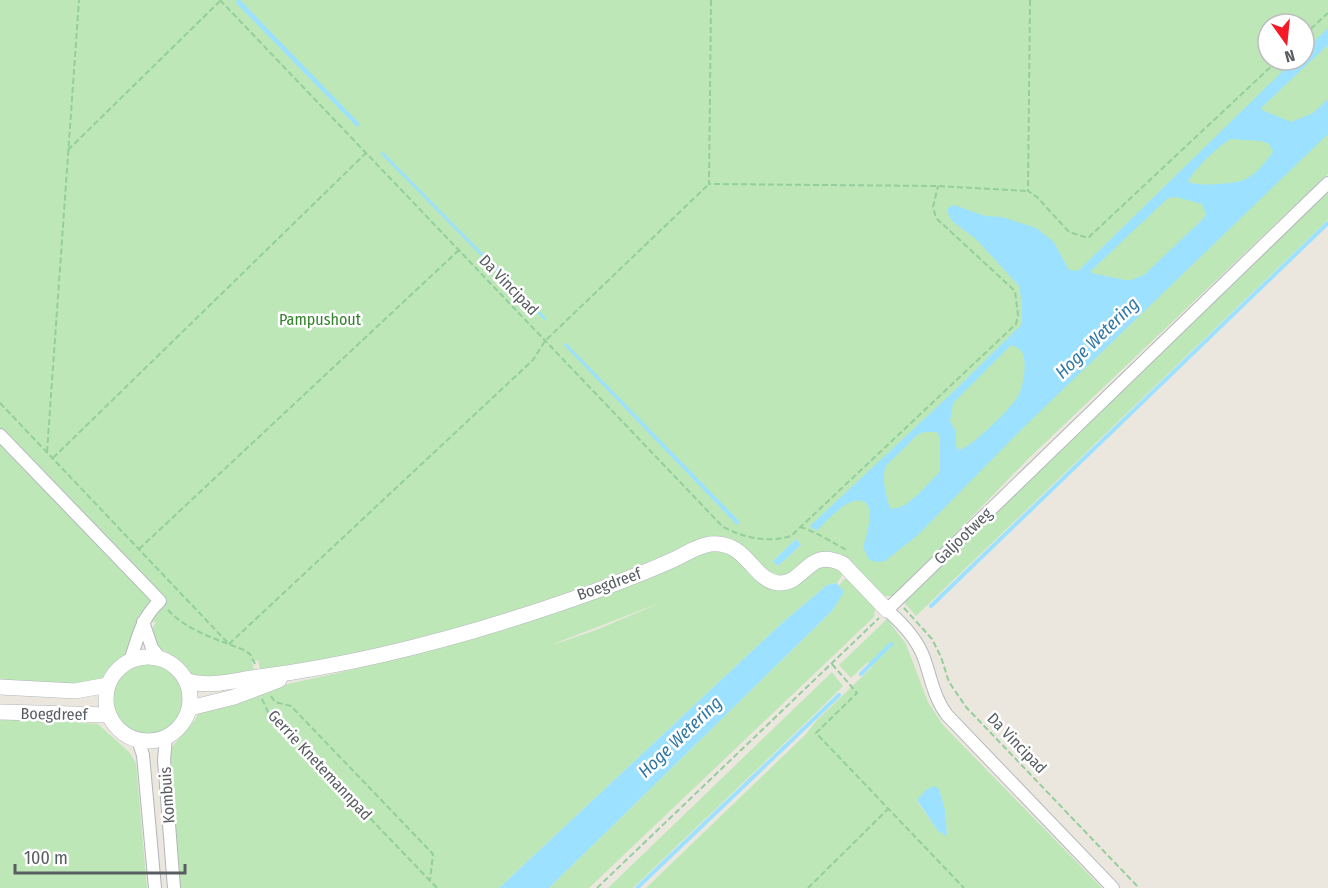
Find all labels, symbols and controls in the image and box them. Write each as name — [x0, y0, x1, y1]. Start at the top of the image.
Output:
north arrow — [1256, 12, 1316, 72]
text: N — [1283, 46, 1297, 66]
street label: Da Vincipad — [475, 251, 543, 319]
water label: Hoge Wetering — [1051, 293, 1143, 383]
park label: Pampushout — [279, 310, 362, 329]
street label: Galjootweg — [930, 503, 996, 568]
street label: Boegdreef — [574, 563, 645, 604]
water label: Hoge Wetering — [634, 692, 726, 782]
street label: Boegdreef — [20, 704, 89, 724]
street label: Gerrie Knetemannpad — [264, 706, 376, 824]
street label: Da Vincipad — [983, 709, 1051, 777]
street label: Kombuis — [156, 766, 178, 824]
scale bar — [15, 837, 184, 875]
text: 100 m — [24, 847, 68, 869]

